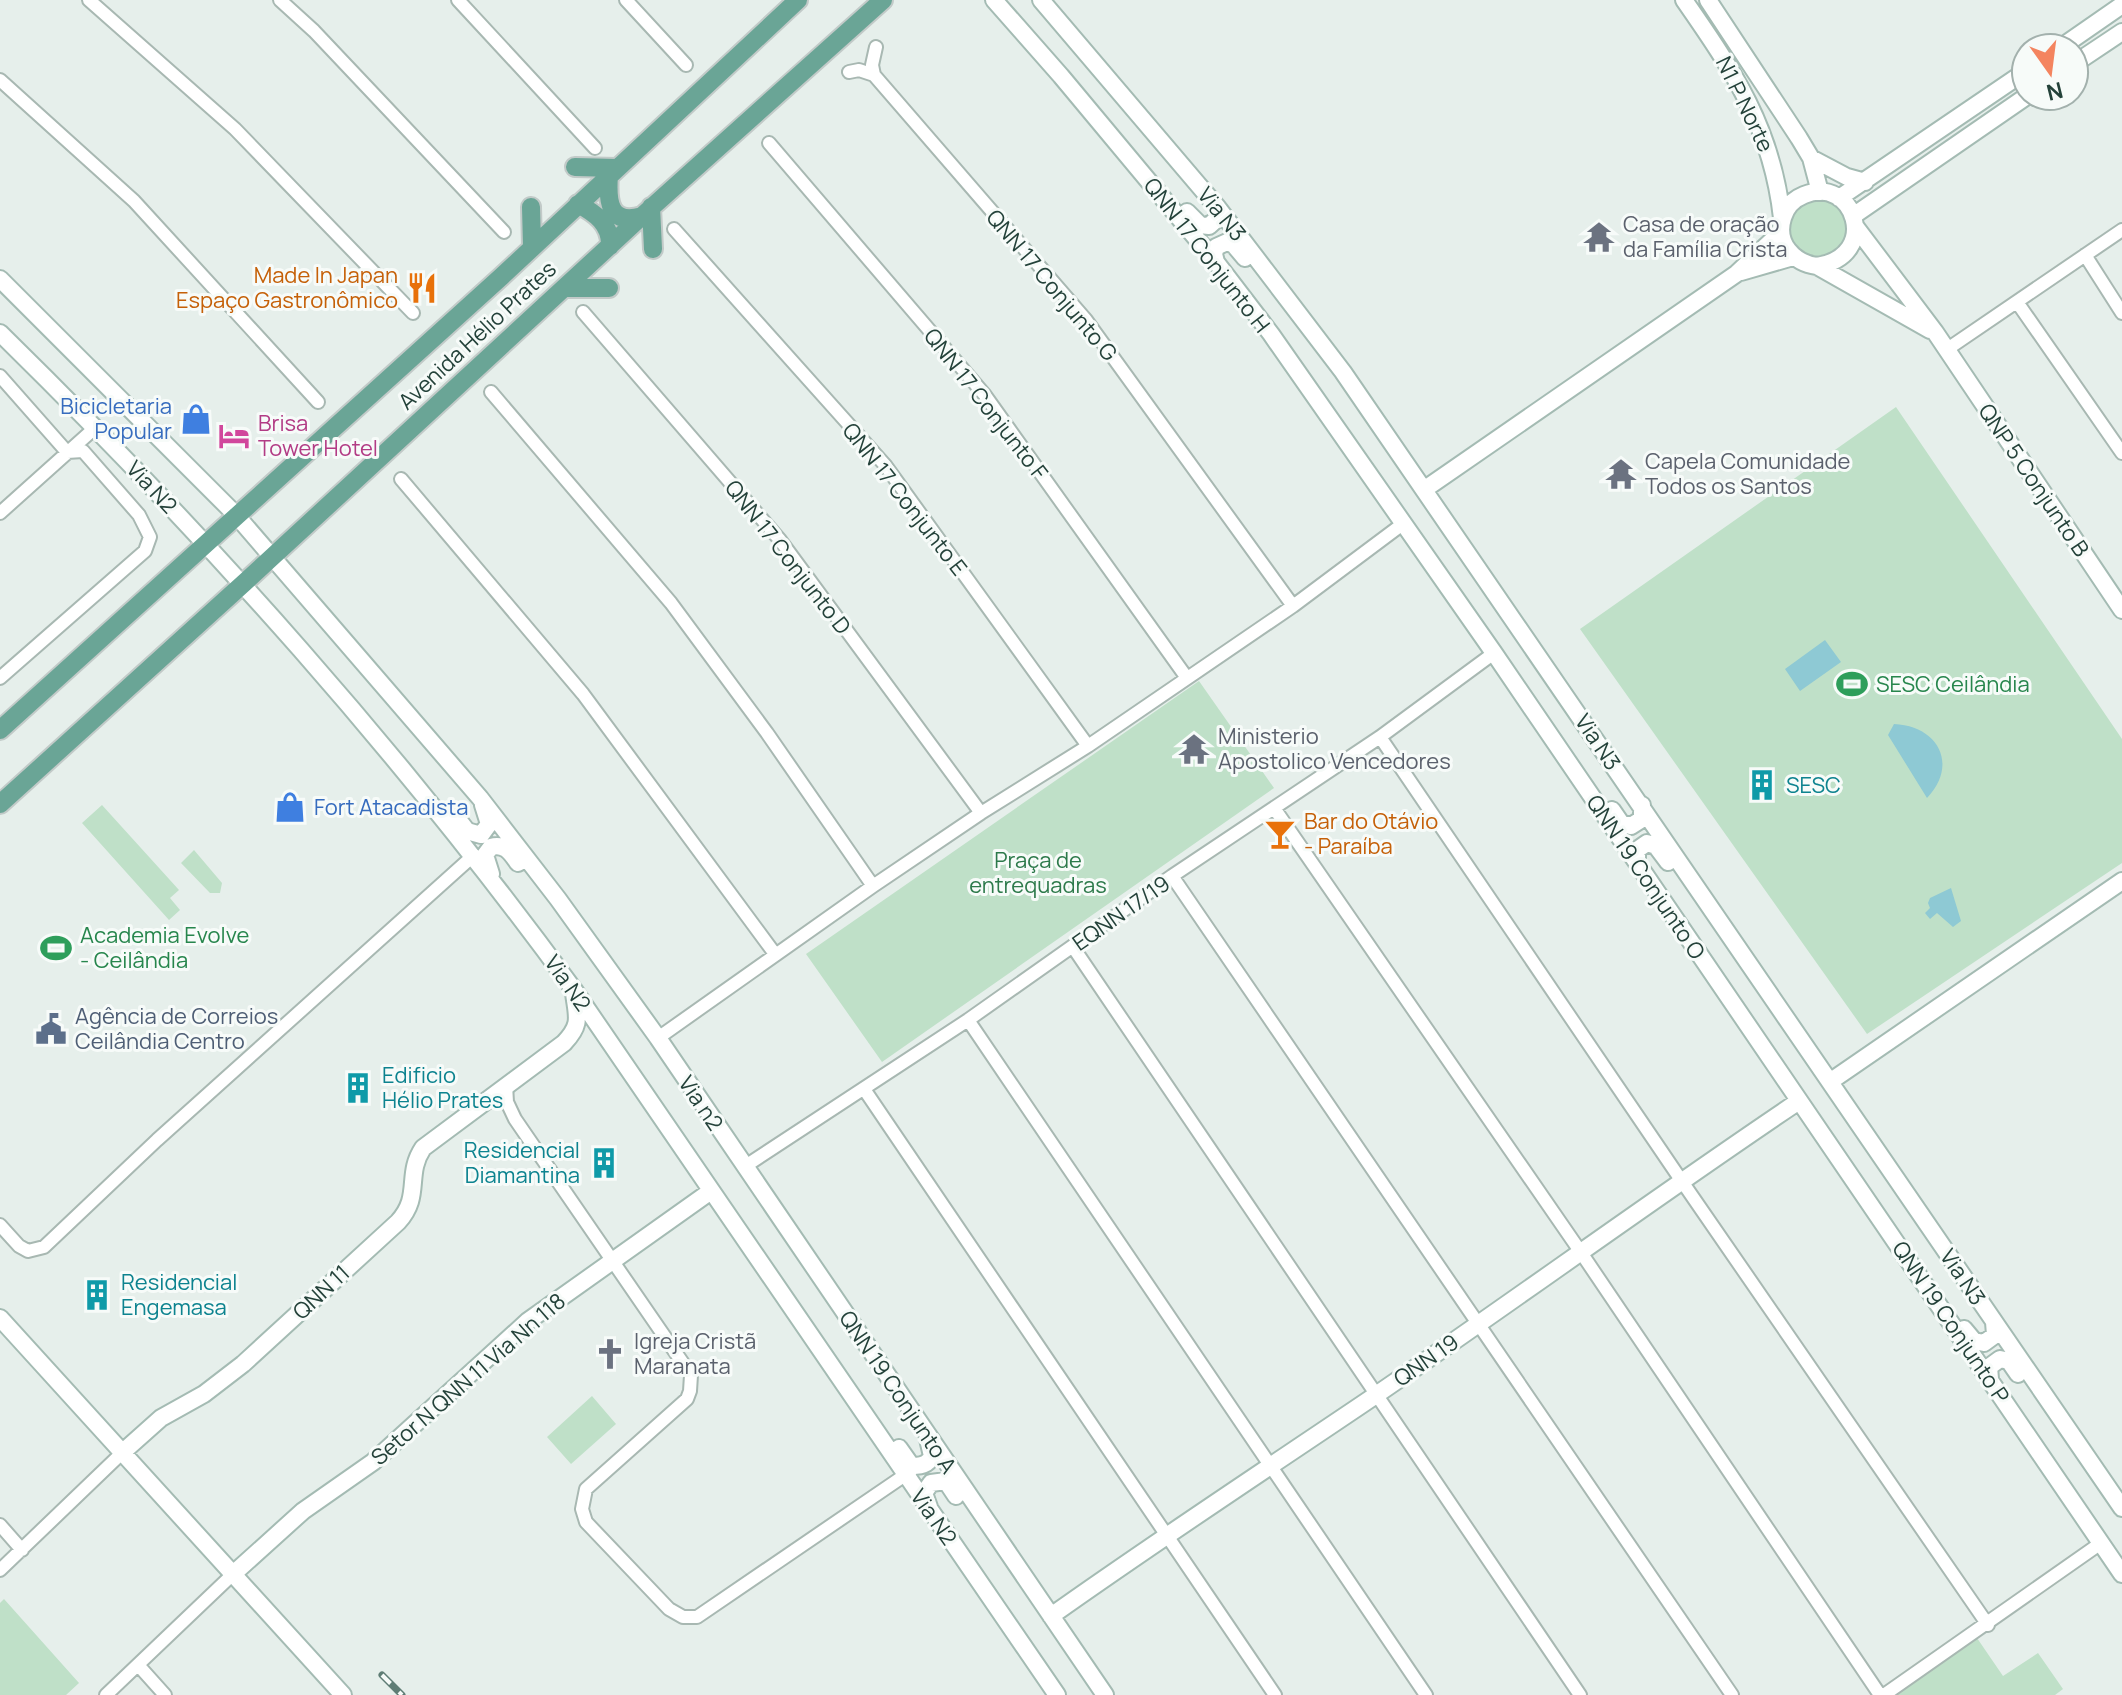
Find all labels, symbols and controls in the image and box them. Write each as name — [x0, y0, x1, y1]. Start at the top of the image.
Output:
north arrow — [2010, 32, 2090, 112]
street label: N1 P Norte — [1709, 51, 1781, 157]
text: N — [2044, 75, 2066, 108]
street label: QNN 17 Conjunto H — [1137, 171, 1277, 339]
street label: Via N3 — [1191, 181, 1253, 247]
street label: QNN 17 Conjunto G — [980, 203, 1124, 367]
place label: Casa de oração da Família Crista — [1623, 209, 1788, 264]
temple icon: Casa de oração da Família Crista — [1582, 220, 1616, 254]
street label: Avenida Hélio Prates — [392, 254, 562, 416]
place label: Made In Japan Espaço Gastronômico — [176, 260, 398, 315]
restaurant icon: Made In Japan Espaço Gastronômico — [405, 271, 439, 305]
street label: QNN 17 Conjunto F — [917, 322, 1055, 486]
place label: Bicicletaria Popular — [60, 391, 172, 446]
street label: QNP 5 Conjunto B — [1972, 398, 2096, 562]
shop icon: Bicicletaria Popular — [179, 402, 213, 436]
place label: Brisa Tower Hotel — [258, 408, 378, 463]
street label: QNN 17 Conjunto E — [836, 416, 974, 582]
hotel icon: Brisa Tower Hotel — [217, 419, 251, 453]
place label: Capela Comunidade Todos os Santos — [1645, 446, 1851, 501]
street label: Via N2 — [120, 454, 184, 520]
temple icon: Capela Comunidade Todos os Santos — [1604, 457, 1638, 491]
street label: QNN 17 Conjunto D — [718, 474, 858, 640]
sports icon: SESC Ceilândia — [1835, 667, 1869, 701]
place label: SESC Ceilândia — [1876, 669, 2030, 699]
street label: Via N3 — [1568, 708, 1628, 776]
place label: Ministerio Apostolico Vencedores — [1218, 721, 1451, 776]
temple icon: Ministerio Apostolico Vencedores — [1177, 732, 1211, 766]
building icon: SESC — [1745, 768, 1779, 802]
place label: SESC — [1786, 770, 1841, 800]
street label: QNN 19 Conjunto O — [1580, 789, 1712, 965]
shop icon: Fort Atacadista — [273, 790, 307, 824]
place label: Fort Atacadista — [314, 792, 469, 822]
place label: Bar do Otávio - Paraíba — [1304, 806, 1438, 861]
bar icon: Bar do Otávio - Paraíba — [1263, 817, 1297, 851]
park label: Praça de entrequadras — [969, 845, 1107, 900]
street label: EQNN 17/19 — [1066, 868, 1176, 958]
place label: Academia Evolve - Ceilândia — [80, 920, 249, 975]
sports icon: Academia Evolve - Ceilândia — [39, 931, 73, 965]
street label: Via N2 — [538, 949, 598, 1017]
place label: Agência de Correios Ceilândia Centro — [75, 1001, 278, 1056]
public building icon: Agência de Correios Ceilândia Centro — [34, 1012, 68, 1046]
place label: Edificio Hélio Prates — [382, 1060, 503, 1115]
street label: Via n2 — [672, 1070, 730, 1136]
building icon: Edificio Hélio Prates — [341, 1071, 375, 1105]
place label: Residencial Diamantina — [464, 1135, 580, 1190]
building icon: Residencial Diamantina — [587, 1146, 621, 1180]
street label: QNN 19 Conjunto P — [1886, 1235, 2016, 1409]
street label: Via N3 — [1933, 1243, 1993, 1311]
street label: QNN 11 — [286, 1258, 356, 1326]
place label: Residencial Engemasa — [121, 1267, 237, 1322]
building icon: Residencial Engemasa — [80, 1278, 114, 1312]
street label: Setor N QNN 11 Via Nn 118 — [364, 1286, 572, 1472]
street label: QNN 19 Conjunto A — [832, 1305, 964, 1479]
place label: Igreja Cristã Maranata — [634, 1326, 756, 1381]
street label: QNN 19 — [1388, 1327, 1464, 1393]
church icon: Igreja Cristã Maranata — [593, 1337, 627, 1371]
street label: Via N2 — [904, 1483, 964, 1551]

